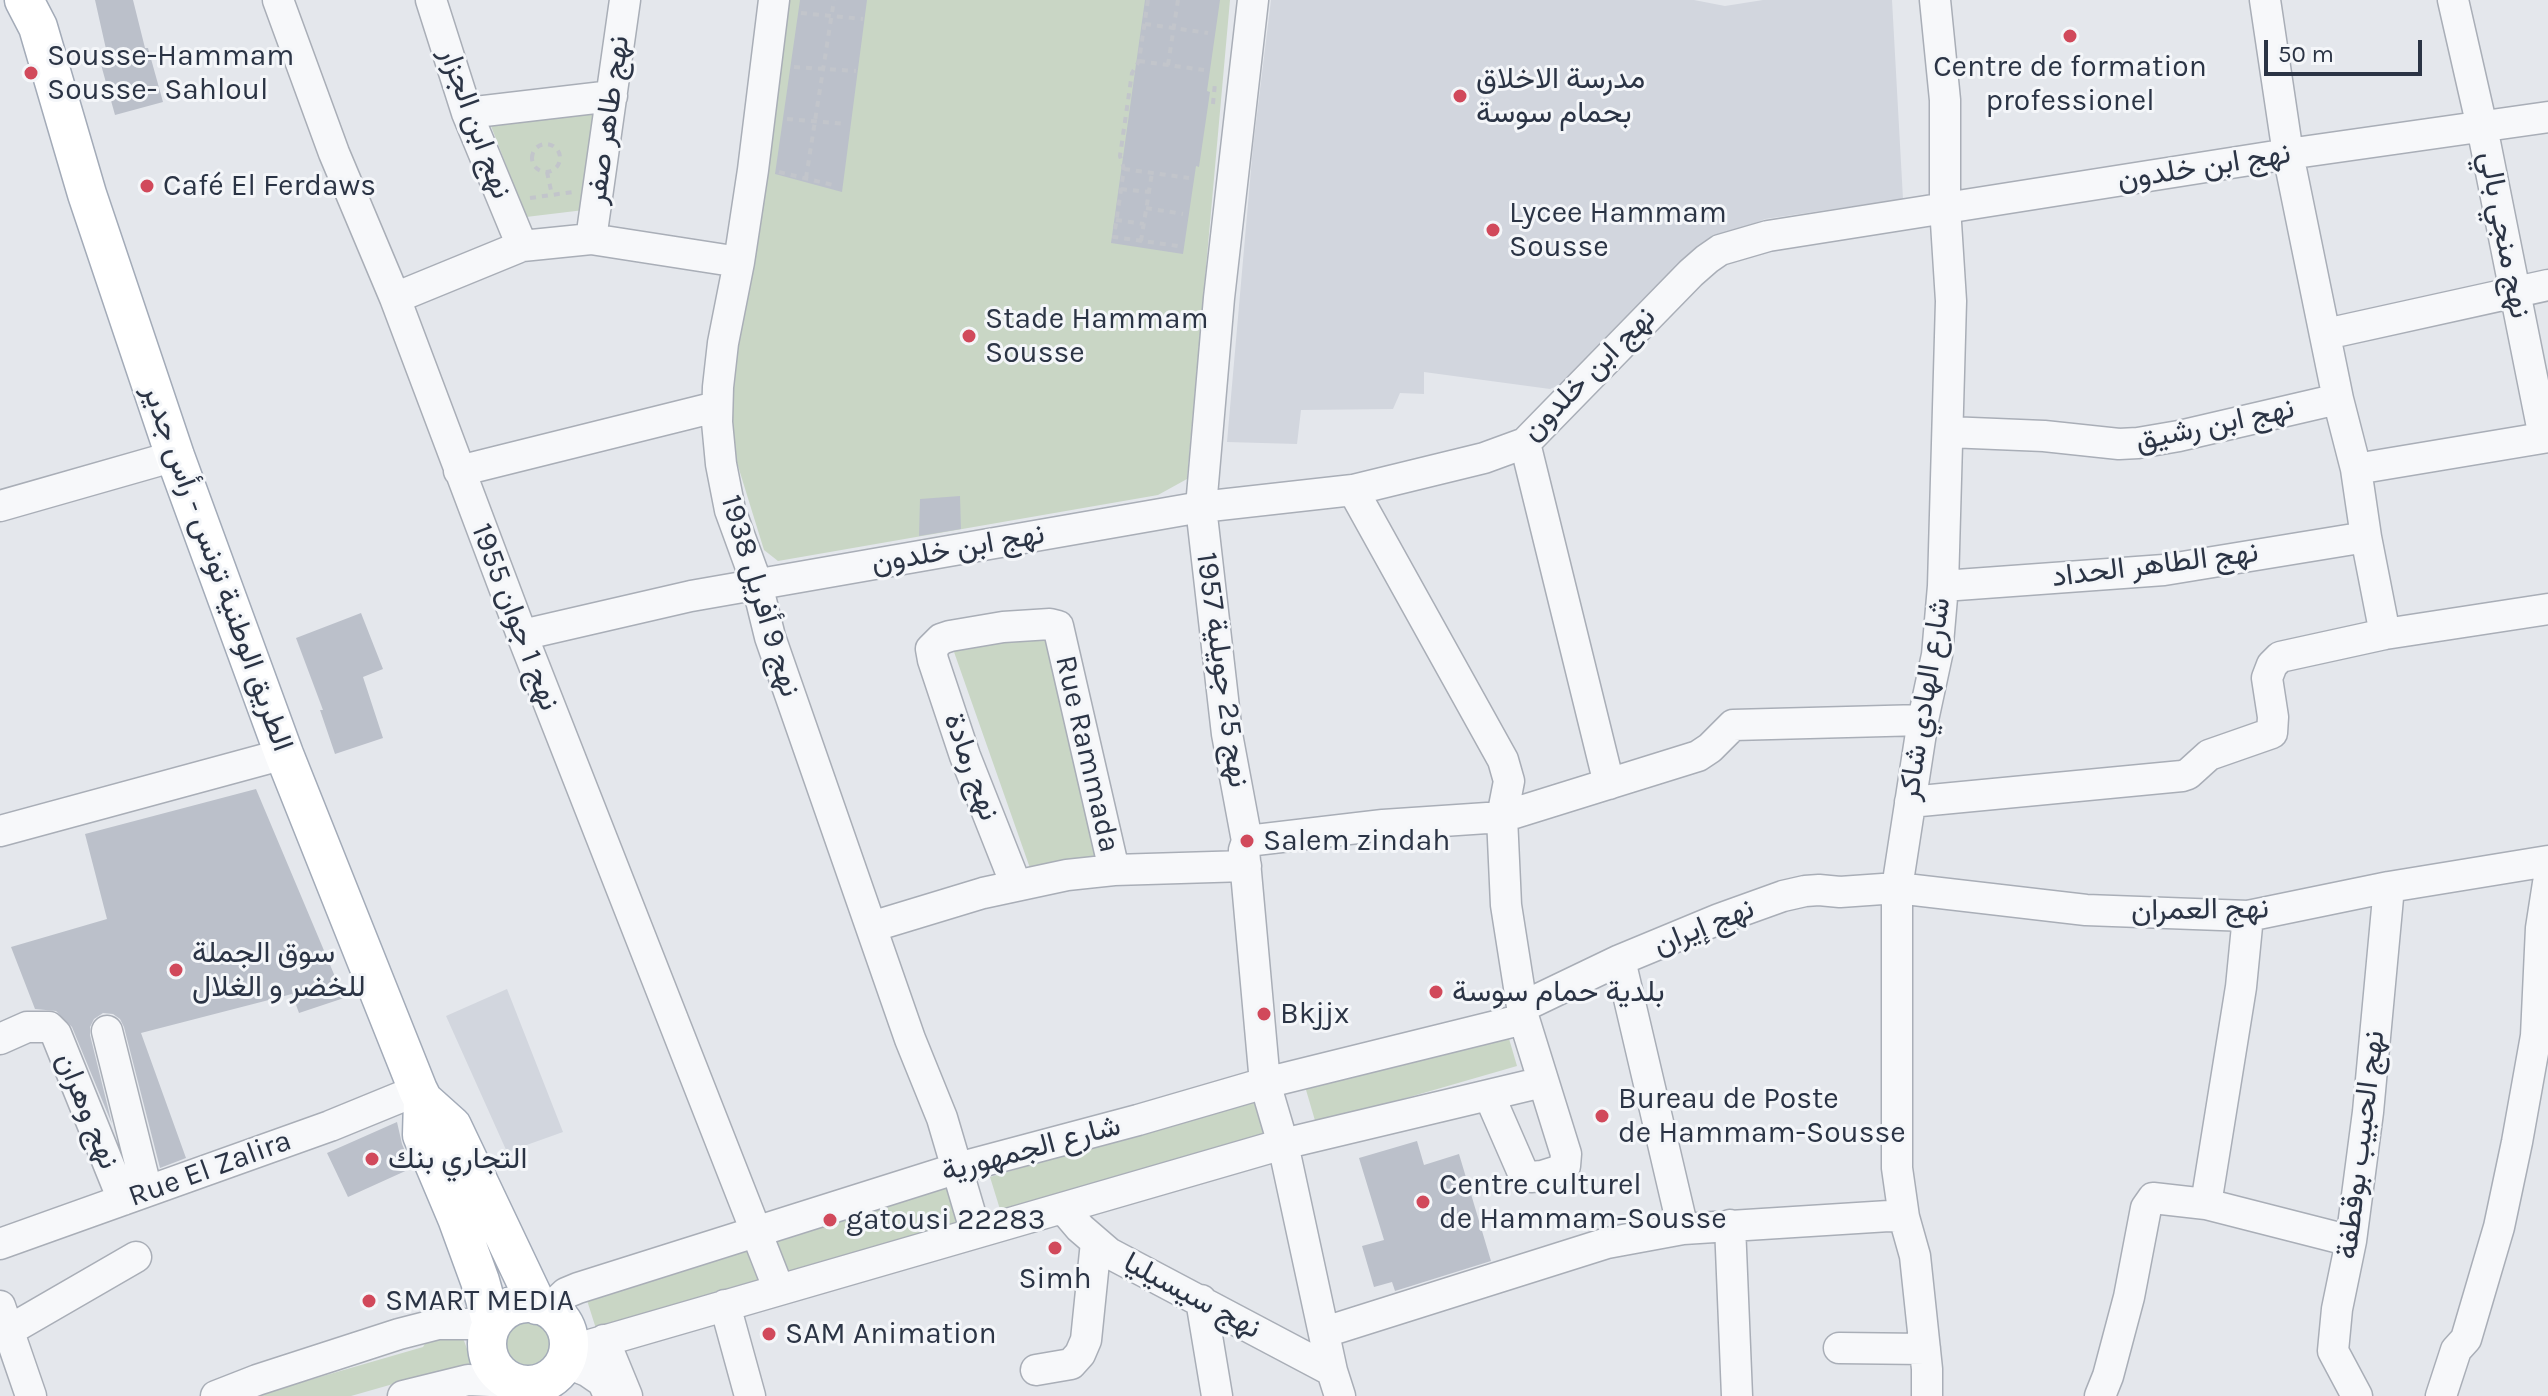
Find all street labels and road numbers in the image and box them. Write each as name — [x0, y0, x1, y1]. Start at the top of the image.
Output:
street label: نهج طاهر صفر — [578, 33, 638, 207]
street label: نهج ابن الجزار — [431, 42, 519, 204]
street label: نهج ابن خلدون — [2115, 136, 2293, 198]
street label: نهج منجي بالي — [2470, 149, 2538, 321]
street label: نهج ابن خلدون — [1514, 299, 1664, 449]
street label: الطريق الوطنية تونس - رأس جدير — [134, 380, 300, 756]
street label: نهج ابن رشيق — [2132, 391, 2298, 459]
street label: نهج 9 أفريل 1938 — [712, 491, 808, 701]
street label: نهج ابن خلدون — [869, 516, 1047, 582]
street label: نهج 1 جوان 1955 — [463, 518, 567, 716]
street label: نهج الطاهر الحداد — [2050, 534, 2260, 596]
street label: نهج 25 جويلية 1957 — [1188, 550, 1256, 790]
street label: شارع الهادي شاكر — [1891, 595, 1959, 803]
street label: Rue Rammada — [1047, 652, 1127, 856]
street label: نهج رمادة — [935, 709, 1007, 825]
street label: نهج إيران — [1648, 891, 1760, 963]
street label: نهج العمران — [2131, 891, 2269, 929]
street label: نهج الحبيب بوقطفة — [2329, 1029, 2393, 1261]
street label: نهج وهران — [47, 1048, 127, 1174]
street label: شارع الجمهورية — [937, 1108, 1125, 1190]
street label: Rue El Zalira — [124, 1123, 296, 1215]
street label: نهج سيسيليا — [1117, 1245, 1267, 1347]

